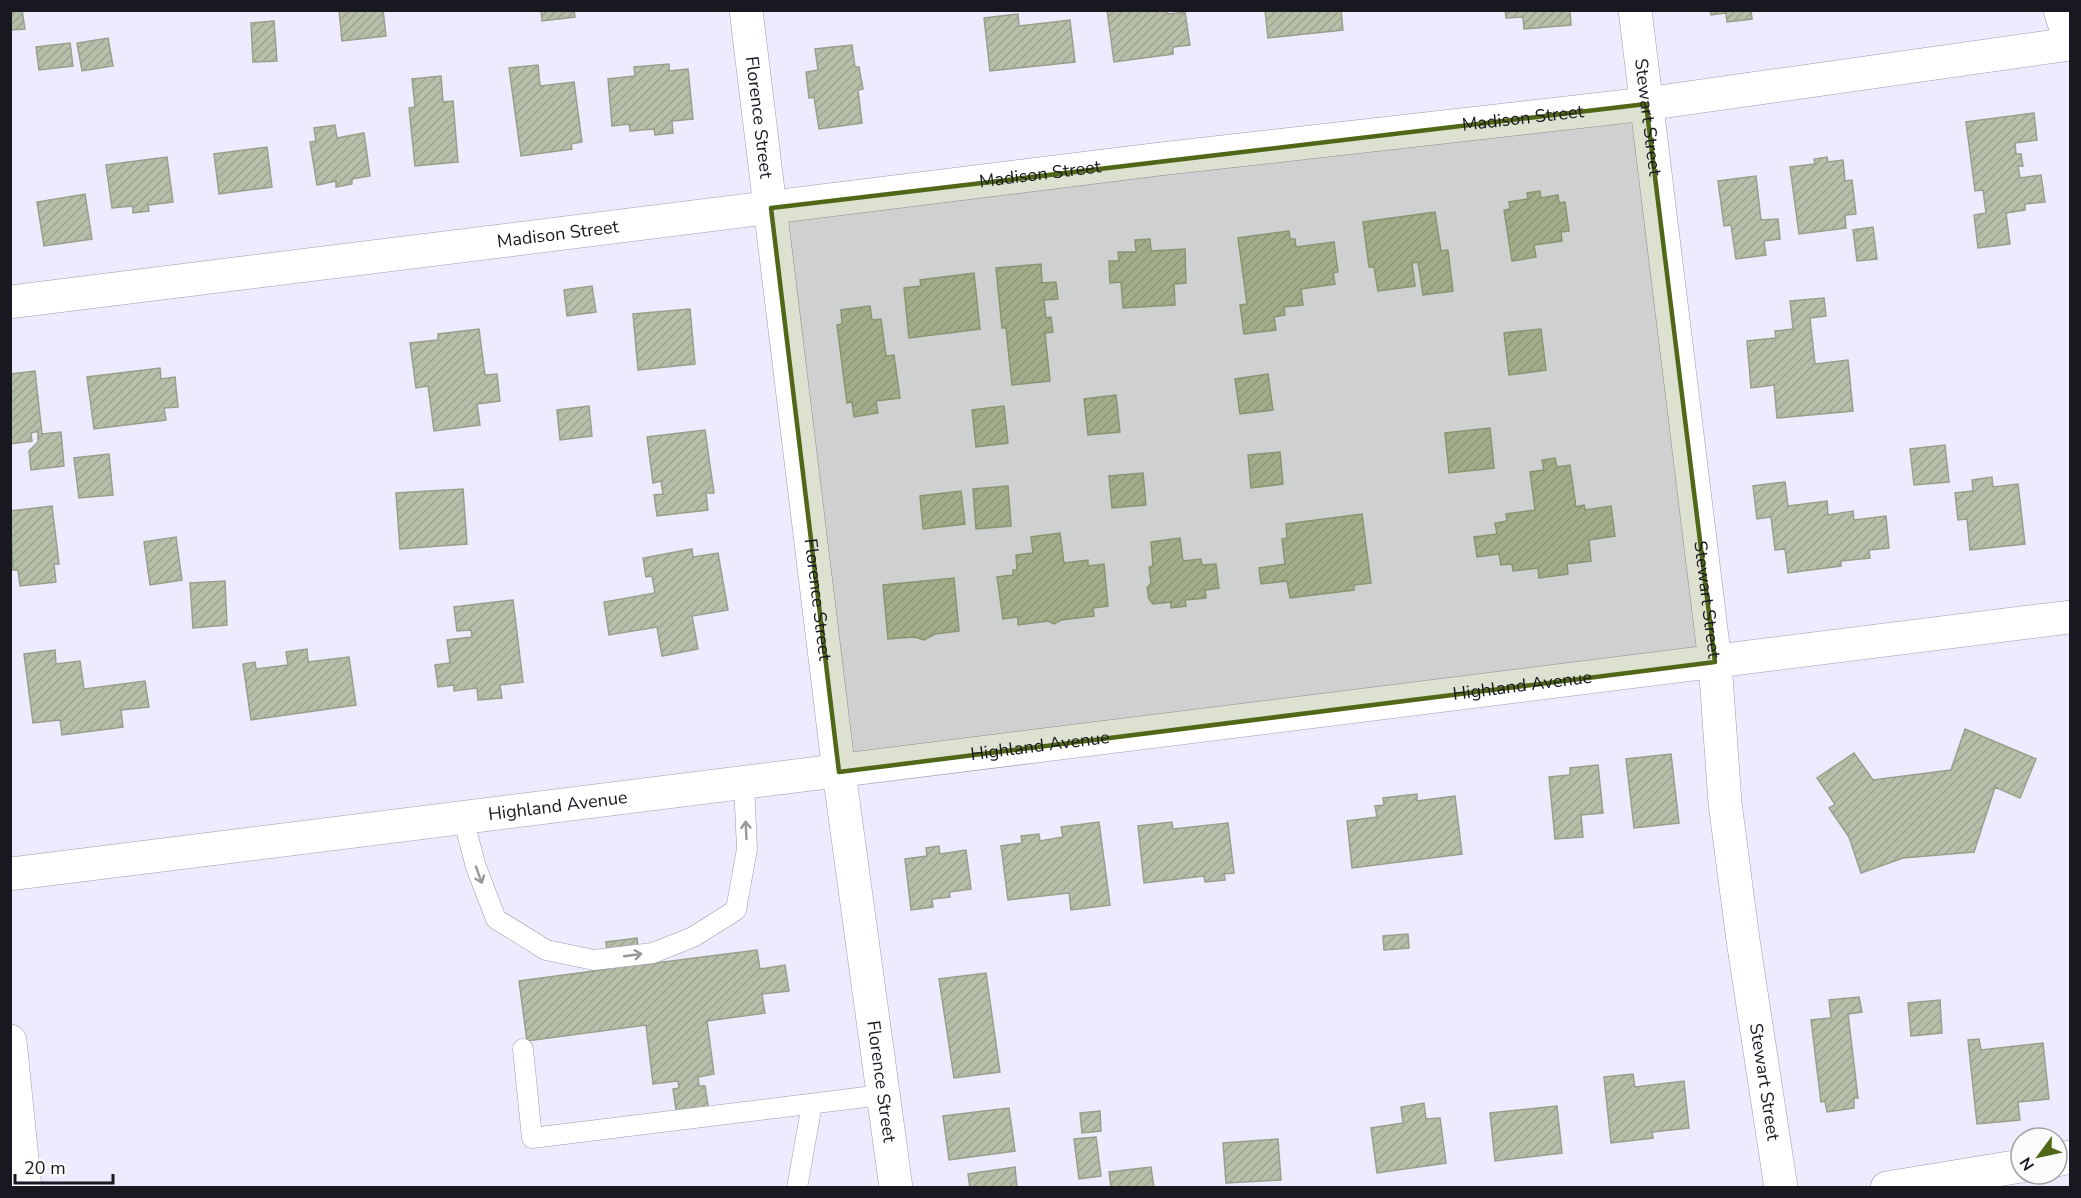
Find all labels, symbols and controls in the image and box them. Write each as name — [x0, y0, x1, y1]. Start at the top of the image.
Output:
street label: Florence Street — [740, 55, 779, 180]
street label: Stewart Street — [1629, 57, 1667, 178]
street label: Madison Street — [1461, 99, 1586, 137]
street label: Madison Street — [978, 154, 1103, 193]
street label: Madison Street — [496, 214, 621, 253]
street label: Florence Street — [799, 537, 837, 663]
street label: Stewart Street — [1688, 539, 1727, 660]
street label: Highland Avenue — [1451, 665, 1593, 706]
street label: Highland Avenue — [969, 725, 1111, 766]
street label: Highland Avenue — [487, 785, 629, 826]
one-way arrow — [740, 820, 751, 840]
one-way arrow — [474, 865, 485, 884]
one-way arrow — [623, 950, 643, 961]
street label: Florence Street — [861, 1019, 902, 1145]
street label: Stewart Street — [1744, 1022, 1786, 1143]
north arrow — [2009, 1126, 2069, 1186]
scale bar — [15, 1147, 112, 1185]
text: N — [2015, 1153, 2040, 1175]
text: 20 m — [24, 1156, 66, 1180]

